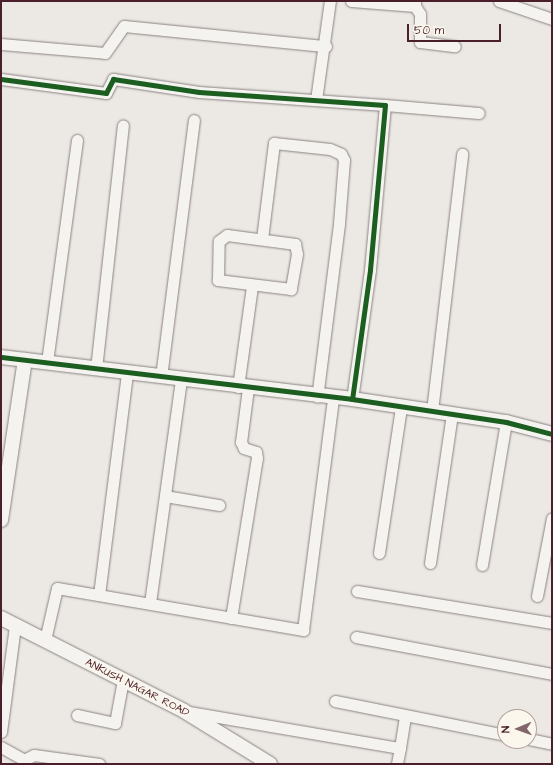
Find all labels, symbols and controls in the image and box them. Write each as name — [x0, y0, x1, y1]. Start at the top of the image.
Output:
scale bar — [409, 16, 503, 42]
text: 50 m — [414, 22, 444, 39]
street label: ANKUSH NAGAR ROAD — [83, 656, 191, 720]
north arrow — [497, 709, 537, 749]
text: N — [498, 726, 513, 733]

